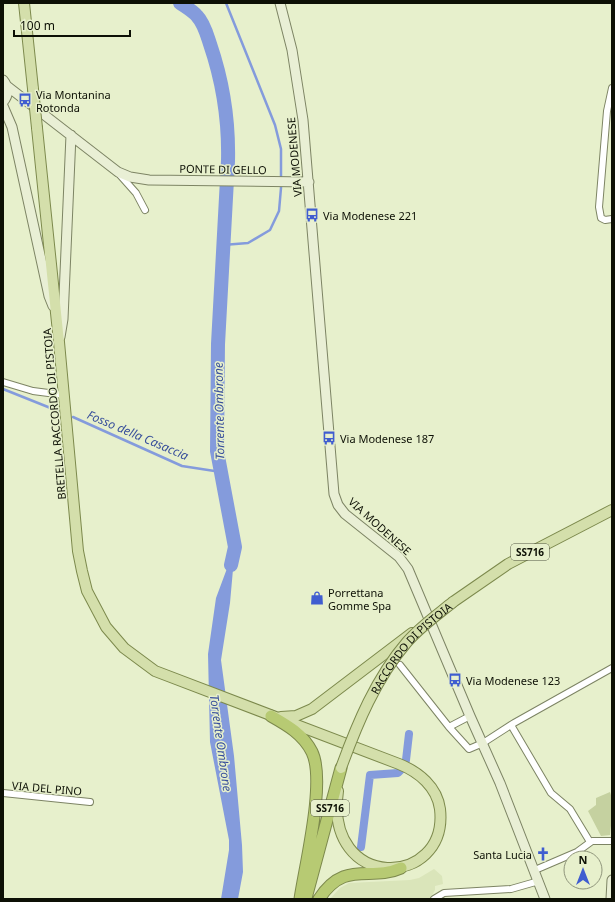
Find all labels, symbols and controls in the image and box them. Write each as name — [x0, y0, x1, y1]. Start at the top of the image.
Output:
scale bar — [14, 12, 130, 38]
text: 100 m — [20, 17, 55, 34]
place label: Via Montanina Rotonda — [36, 87, 111, 115]
bus stop icon: Via Montanina Rotonda — [17, 92, 33, 108]
street label: VIA MODENESE — [283, 117, 305, 197]
street label: PONTE DI GELLO — [179, 161, 267, 177]
bus stop icon: Via Modenese 221 — [304, 207, 320, 223]
place label: Via Modenese 221 — [323, 208, 417, 223]
street label: BRETELLA RACCORDO DI PISTOIA — [39, 327, 69, 500]
water label: Torrente Ombrone — [210, 362, 228, 460]
water label: Fosso della Casaccia — [85, 406, 191, 464]
bus stop icon: Via Modenese 187 — [321, 430, 337, 446]
place label: Via Modenese 187 — [340, 431, 434, 446]
street label: VIA MODENESE — [345, 494, 415, 558]
road number: SS716 — [511, 544, 549, 560]
place label: Porrettana Gomme Spa — [328, 585, 391, 613]
shop icon: Porrettana Gomme Spa — [309, 590, 325, 606]
street label: RACCORDO DI PISTOIA — [366, 598, 455, 696]
bus stop icon: Via Modenese 123 — [447, 672, 463, 688]
place label: Via Modenese 123 — [466, 673, 560, 688]
water label: Torrente Ombrone — [206, 693, 236, 793]
street label: VIA DEL PINO — [11, 777, 83, 799]
road number: SS716 — [311, 800, 349, 816]
church icon: Santa Lucia — [535, 846, 551, 862]
place label: Santa Lucia — [473, 847, 532, 862]
north arrow — [563, 850, 603, 890]
text: N — [579, 852, 587, 867]

